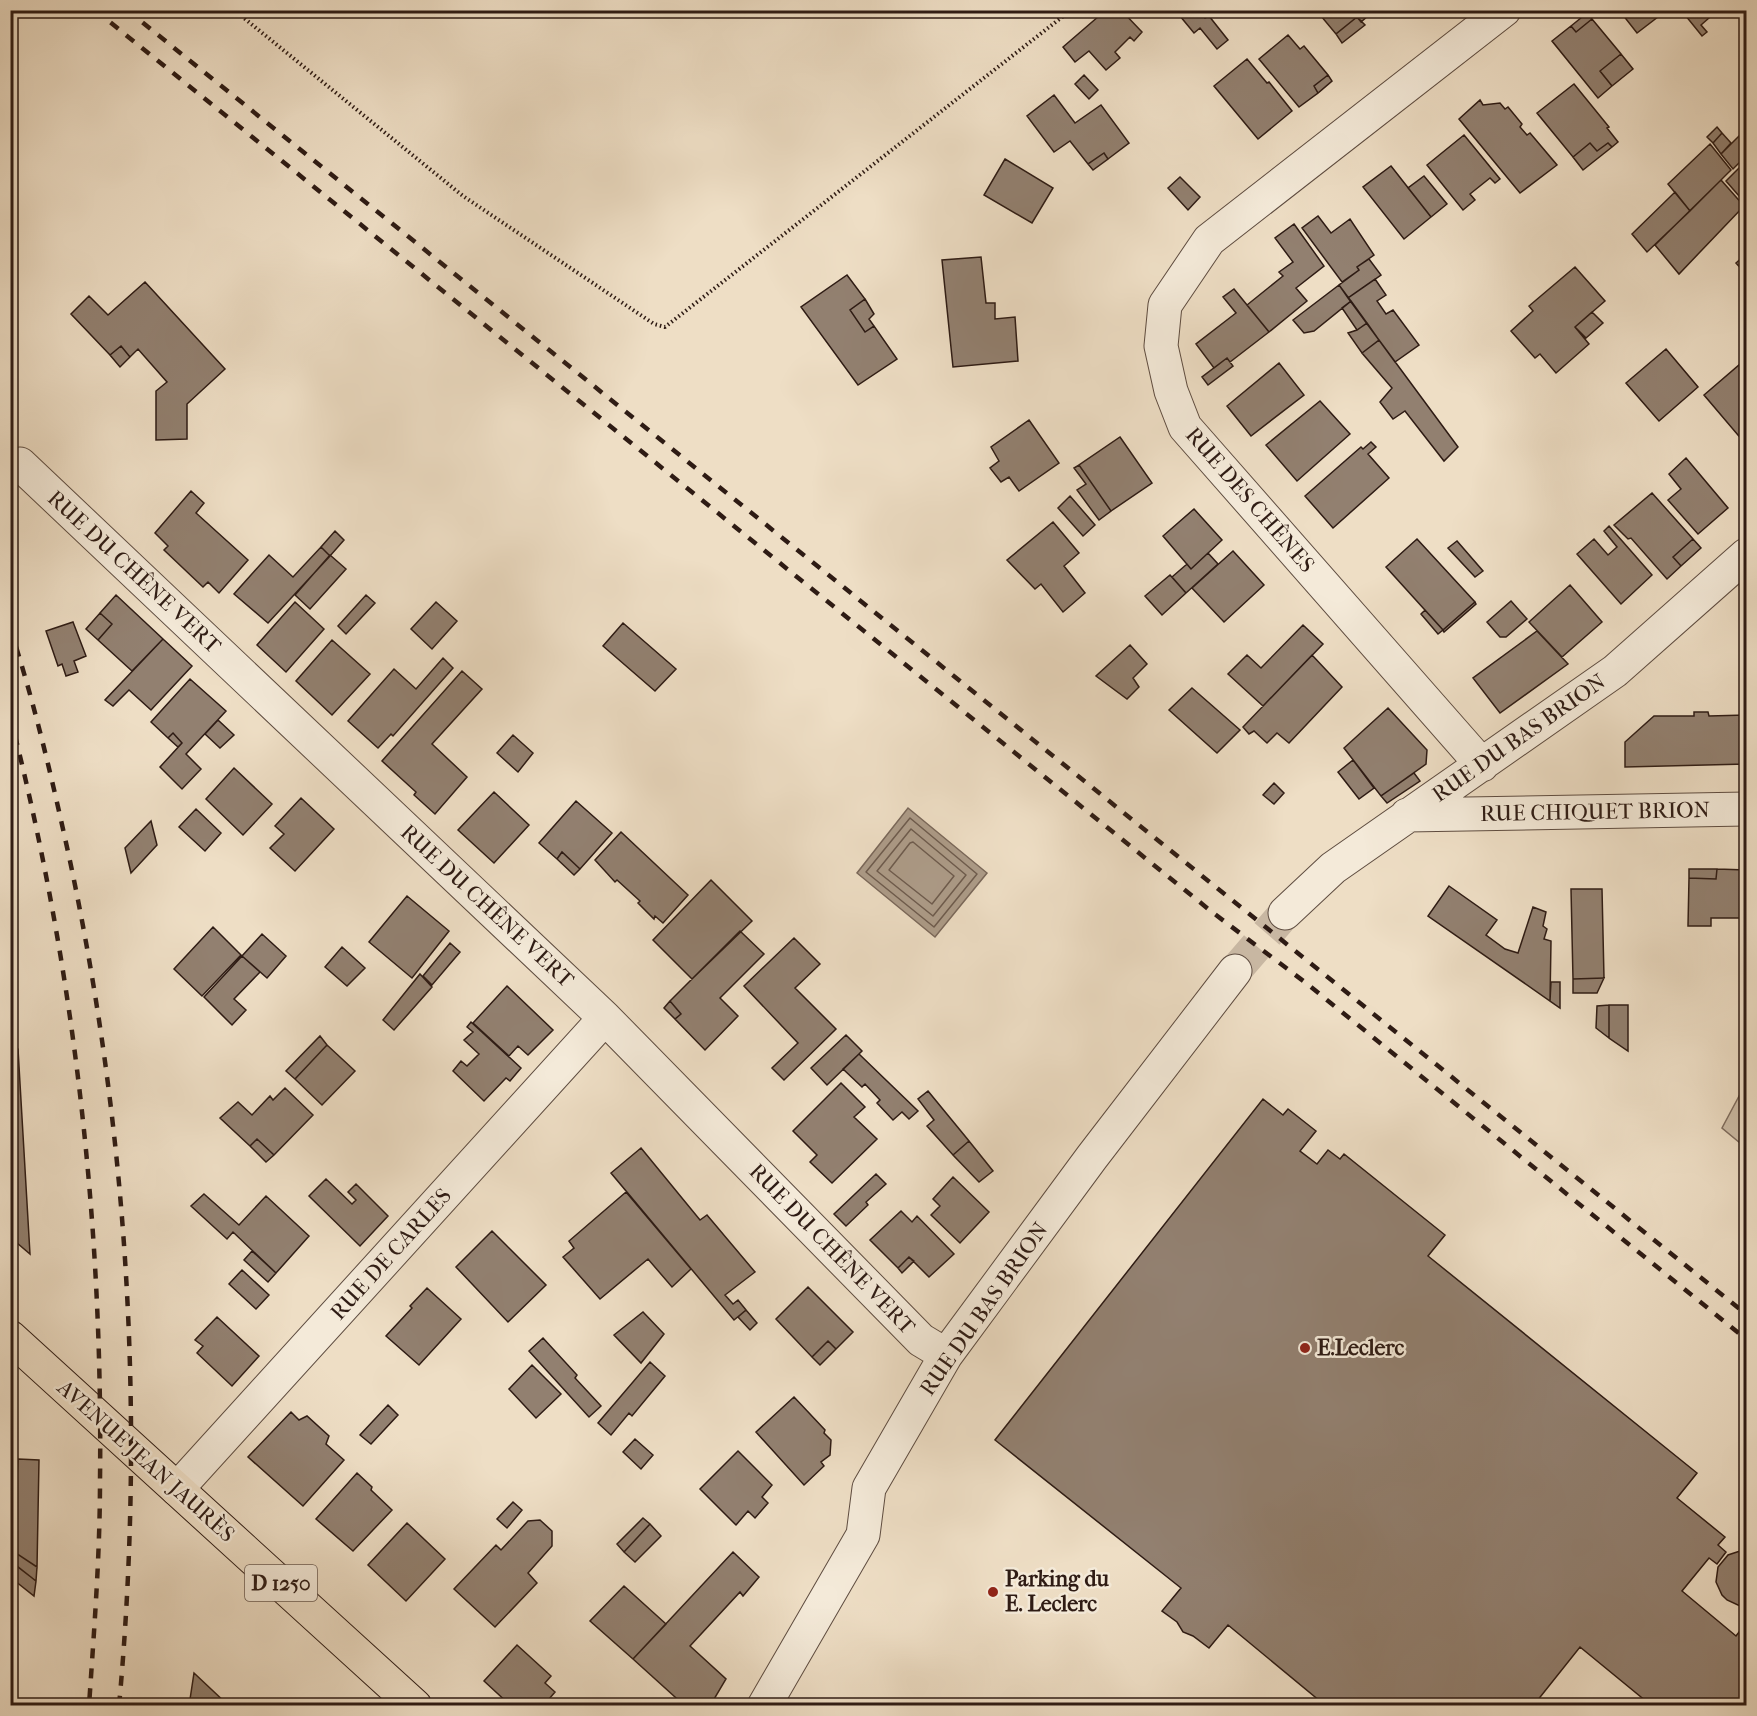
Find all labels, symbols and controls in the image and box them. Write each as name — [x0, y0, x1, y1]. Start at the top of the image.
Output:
street label: RUE DES CHÊNES — [1180, 422, 1321, 578]
street label: RUE DU CHÊNE VERT — [42, 484, 227, 660]
street label: RUE DU BAS BRION — [1427, 668, 1611, 808]
street label: RUE CHIQUET BRION — [1480, 797, 1711, 827]
street label: RUE DU CHÊNE VERT — [395, 818, 580, 994]
street label: RUE DU CHÊNE VERT — [744, 1158, 922, 1341]
street label: RUE DE CARLES — [325, 1183, 457, 1325]
street label: RUE DU BAS BRION — [914, 1217, 1054, 1401]
place label: E.Leclerc — [1317, 1335, 1405, 1361]
marker: E.Leclerc — [1298, 1341, 1312, 1355]
street label: AVENUE JEAN JAURÈS — [51, 1373, 241, 1547]
road number: D 1250 — [245, 1565, 317, 1601]
place label: Parking du E. Leclerc — [1005, 1566, 1109, 1617]
marker: Parking du E. Leclerc — [986, 1585, 1000, 1599]

